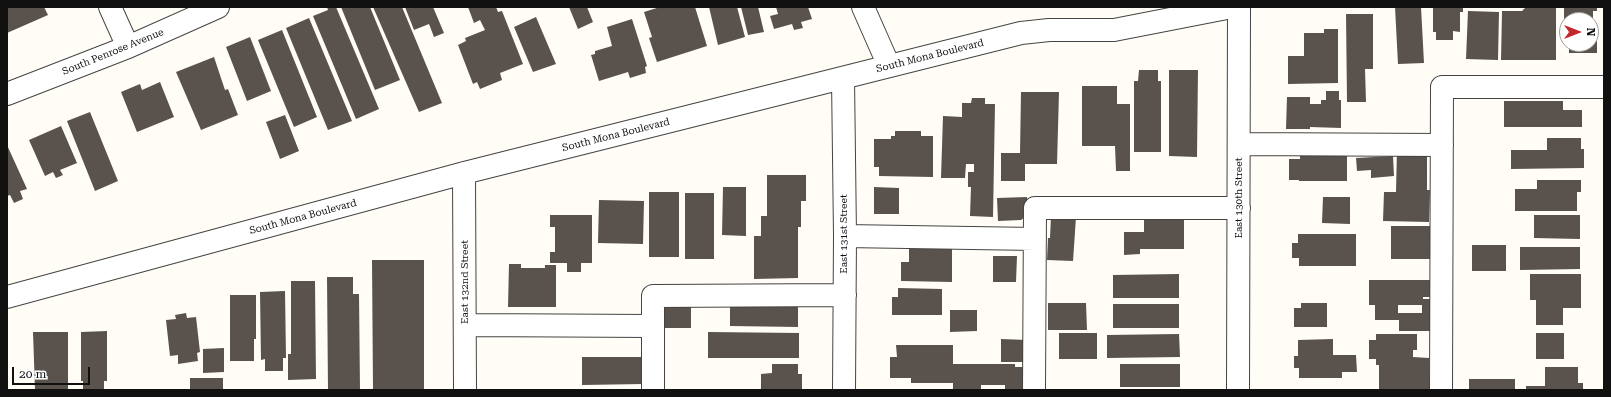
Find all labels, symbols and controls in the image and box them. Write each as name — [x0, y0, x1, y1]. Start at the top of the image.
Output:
north arrow — [1559, 12, 1599, 52]
street label: South Penrose Avenue — [61, 26, 165, 78]
text: N — [1584, 28, 1597, 36]
street label: South Mona Boulevard — [875, 37, 985, 75]
street label: South Mona Boulevard — [561, 116, 671, 154]
street label: East 130th Street — [1233, 157, 1245, 239]
street label: East 131st Street — [838, 194, 850, 274]
street label: South Mona Boulevard — [248, 197, 358, 237]
street label: East 132nd Street — [459, 240, 471, 324]
scale bar — [14, 359, 92, 385]
text: 20 m — [19, 367, 46, 381]

